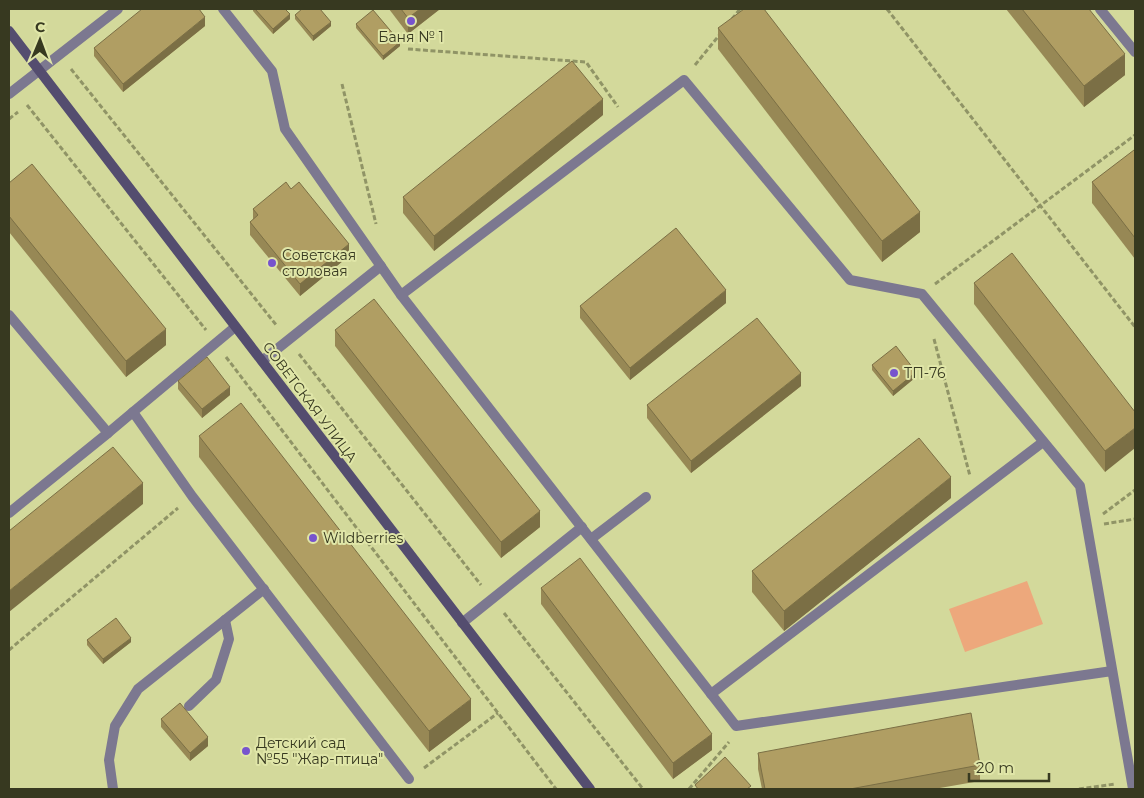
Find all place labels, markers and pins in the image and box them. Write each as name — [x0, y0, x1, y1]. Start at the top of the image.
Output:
marker: Баня № 1 — [405, 15, 417, 27]
place label: Баня № 1 — [378, 28, 444, 46]
place label: Советская столовая — [282, 246, 356, 280]
marker: Советская столовая — [266, 257, 278, 269]
place label: ТП-76 — [904, 364, 946, 382]
marker: ТП-76 — [888, 367, 900, 379]
place label: Wildberries — [323, 529, 404, 547]
marker: Wildberries — [307, 532, 319, 544]
place label: Детский сад №55 "Жар-птица" — [256, 734, 383, 768]
marker: Детский сад №55 "Жар-птица" — [240, 745, 252, 757]

